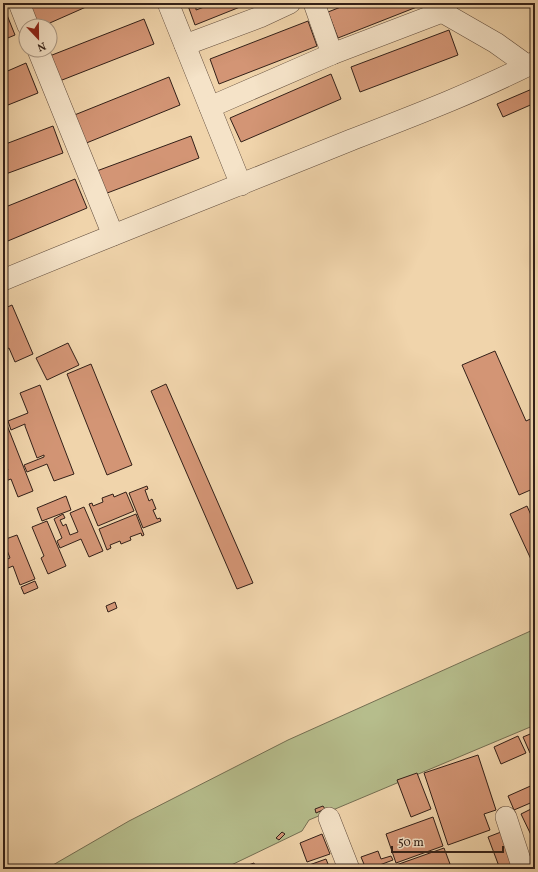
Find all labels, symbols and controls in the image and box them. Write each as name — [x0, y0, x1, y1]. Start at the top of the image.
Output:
north arrow — [18, 18, 58, 58]
text: N — [35, 37, 48, 54]
scale bar — [392, 828, 503, 854]
text: 50 m — [398, 835, 424, 851]

